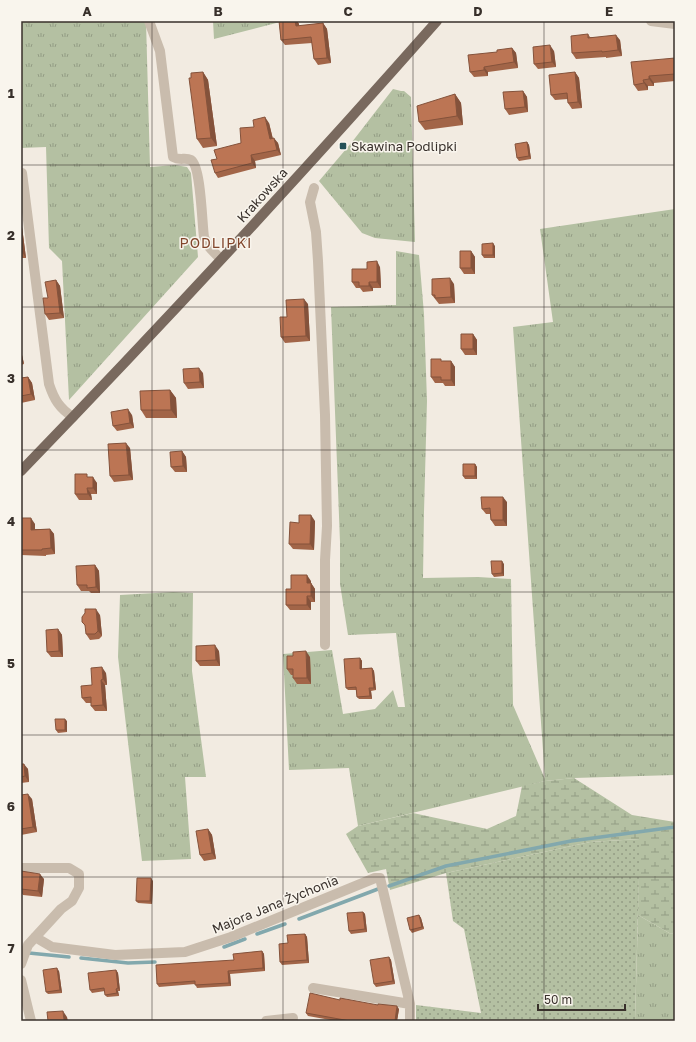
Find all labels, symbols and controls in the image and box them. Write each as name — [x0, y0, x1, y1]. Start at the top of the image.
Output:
text: A — [82, 3, 92, 19]
text: B — [213, 3, 223, 19]
text: C — [343, 3, 353, 19]
text: D — [473, 3, 483, 19]
text: E — [605, 3, 613, 19]
text: 1 — [8, 85, 15, 101]
place label: Skawina Podlipki — [351, 138, 457, 154]
marker: Skawina Podlipki — [338, 141, 348, 151]
street label: Krakowska — [233, 164, 291, 226]
text: 2 — [7, 227, 15, 243]
district label: PODLIPKI — [180, 234, 252, 251]
text: 3 — [7, 370, 15, 386]
text: 4 — [7, 513, 15, 529]
text: 5 — [7, 655, 15, 671]
text: 6 — [7, 798, 15, 814]
street label: Majora Jana Żychonia — [210, 871, 340, 937]
text: 7 — [7, 940, 15, 956]
scale bar — [538, 986, 625, 1012]
text: 50 m — [544, 992, 572, 1007]

